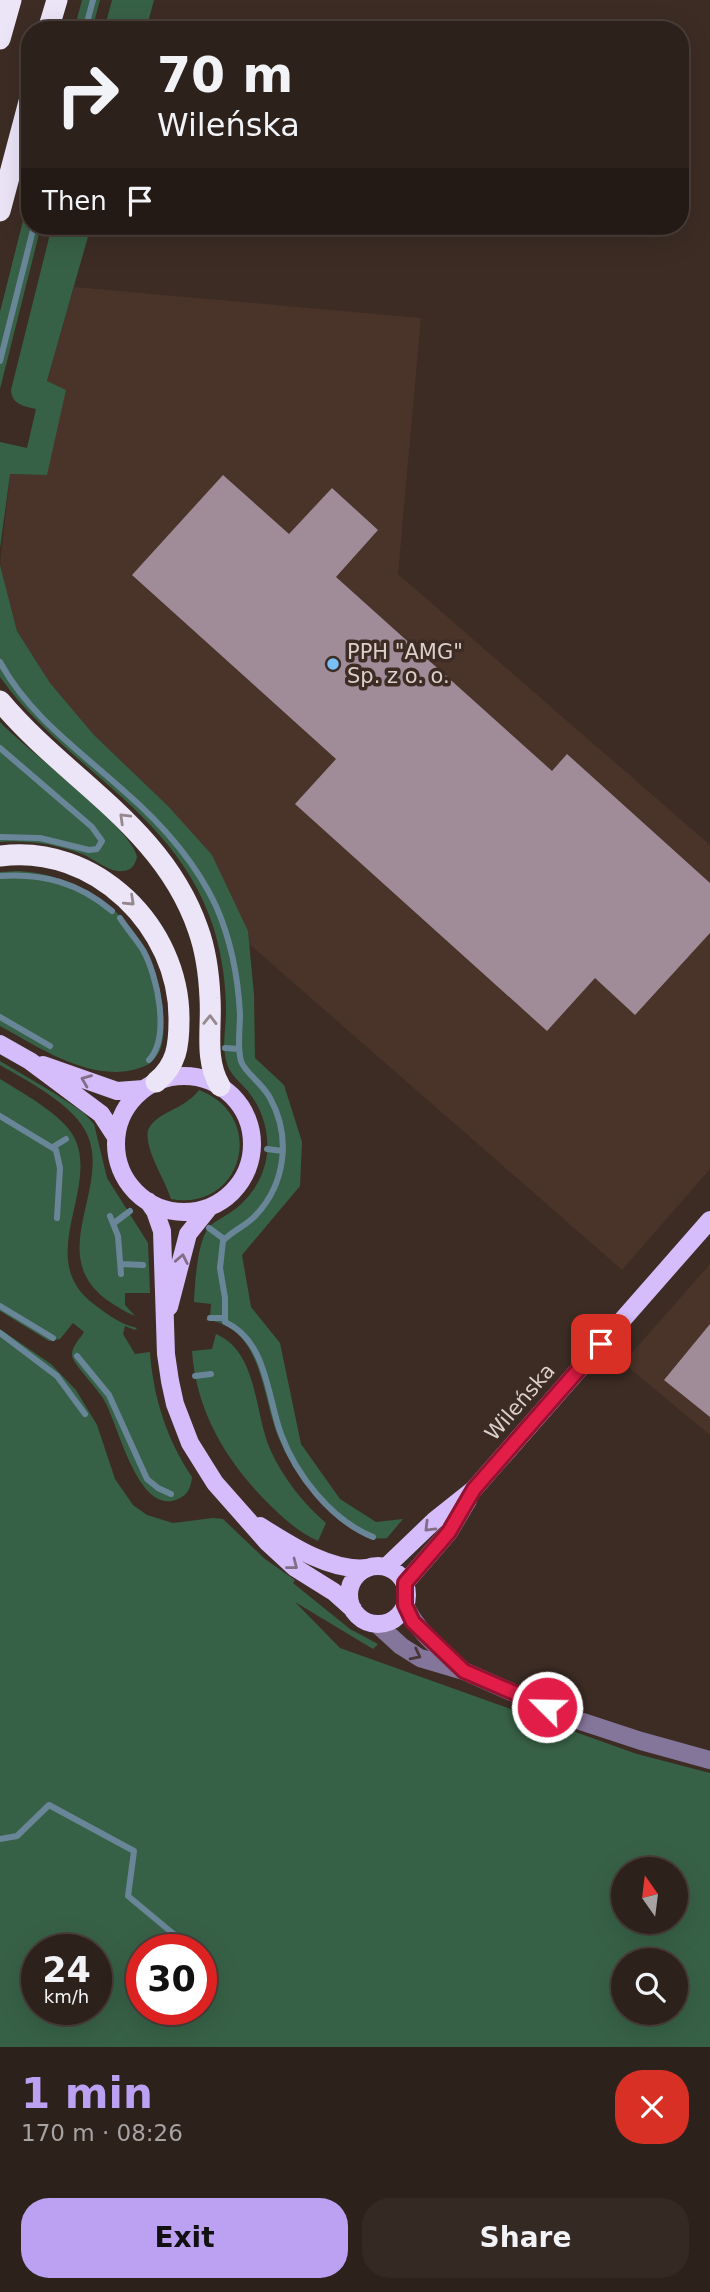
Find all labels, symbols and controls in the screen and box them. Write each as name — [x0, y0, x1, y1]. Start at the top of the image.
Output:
text: 70 m — [157, 47, 293, 104]
icon: right — [42, 49, 133, 140]
text: Wileńska — [157, 106, 300, 144]
icon: arrive — [121, 182, 159, 220]
text: Then — [42, 186, 107, 216]
place label: PPH "AMG" Sp. z o. o. — [347, 640, 463, 688]
marker: PPH "AMG" Sp. z o. o. — [325, 656, 341, 672]
one-way arrow — [120, 813, 133, 826]
one-way arrow — [122, 893, 135, 906]
one-way arrow — [202, 1015, 218, 1025]
one-way arrow — [81, 1074, 94, 1088]
one-way arrow — [173, 1253, 188, 1265]
pin — [571, 1314, 631, 1374]
icon: arrive — [582, 1325, 620, 1363]
street label: Wileńska — [480, 1359, 560, 1445]
one-way arrow — [424, 1518, 437, 1531]
one-way arrow — [285, 1556, 297, 1569]
one-way arrow — [409, 1646, 421, 1660]
position arrow — [510, 1670, 584, 1744]
north arrow — [611, 1857, 688, 1934]
map controls — [611, 1857, 688, 2025]
speed limit sign: 30 — [126, 1934, 217, 2025]
button: search — [611, 1948, 688, 2025]
text: 24 — [42, 1950, 91, 1990]
text: km/h — [44, 1986, 89, 2007]
text: 1 min — [21, 2069, 153, 2118]
button: close — [615, 2070, 689, 2144]
text: 170 m · 08:26 — [21, 2120, 183, 2146]
button: Exit — [21, 2198, 348, 2278]
button: Share — [362, 2198, 689, 2278]

